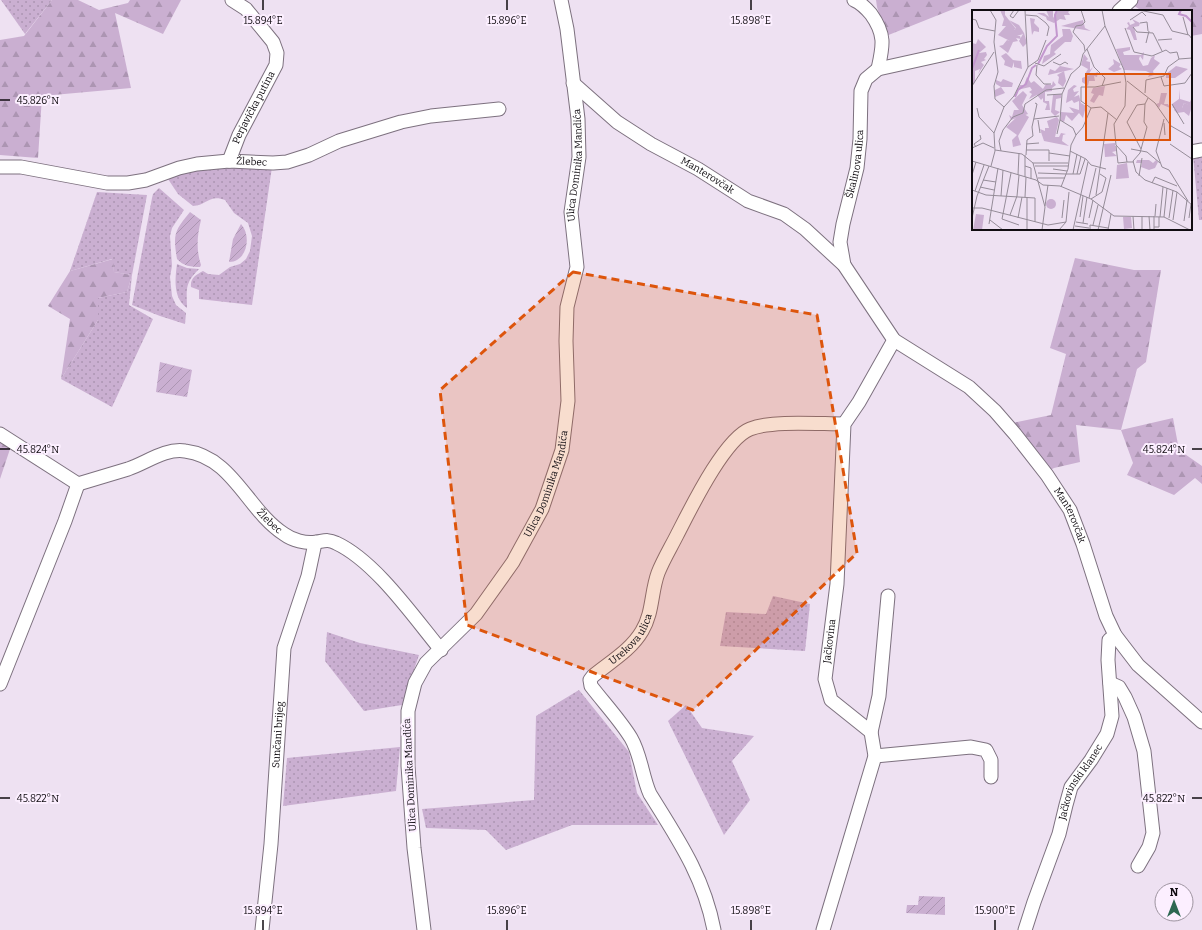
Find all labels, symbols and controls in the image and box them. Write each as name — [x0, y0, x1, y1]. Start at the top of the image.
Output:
inset map — [972, 10, 1192, 230]
text: 15.894°E — [243, 15, 283, 27]
text: 15.896°E — [487, 15, 527, 27]
text: 15.898°E — [731, 15, 771, 27]
street label: Perjavička putina — [230, 69, 278, 146]
text: 45.826°N — [17, 95, 59, 107]
street label: Ulica Dominika Mandića — [565, 108, 585, 222]
street label: Škalinova ulica — [842, 129, 866, 200]
street label: Žlebec — [236, 154, 267, 169]
street label: Manterovčak — [679, 155, 737, 197]
street label: Ulica Dominika Mandića — [522, 429, 570, 539]
text: 45.824°N — [17, 444, 59, 456]
text: 45.824°N — [1143, 444, 1185, 456]
street label: Manterovčak — [1051, 485, 1088, 545]
street label: Žlebec — [254, 506, 284, 537]
street label: Urekova ulica — [607, 612, 655, 667]
street label: Jačkovina — [821, 618, 839, 665]
street label: Sunčani brijeg — [270, 700, 286, 769]
street label: Ulica Dominika Mandića — [401, 718, 419, 832]
street label: Jačkovinski klanec — [1056, 742, 1105, 822]
text: 45.822°N — [17, 793, 59, 805]
text: 45.822°N — [1143, 793, 1185, 805]
north arrow — [1154, 882, 1194, 922]
text: N — [1170, 886, 1179, 899]
text: 15.894°E — [243, 905, 283, 917]
text: 15.896°E — [487, 905, 527, 917]
text: 15.898°E — [731, 905, 771, 917]
text: 15.900°E — [975, 905, 1015, 917]

